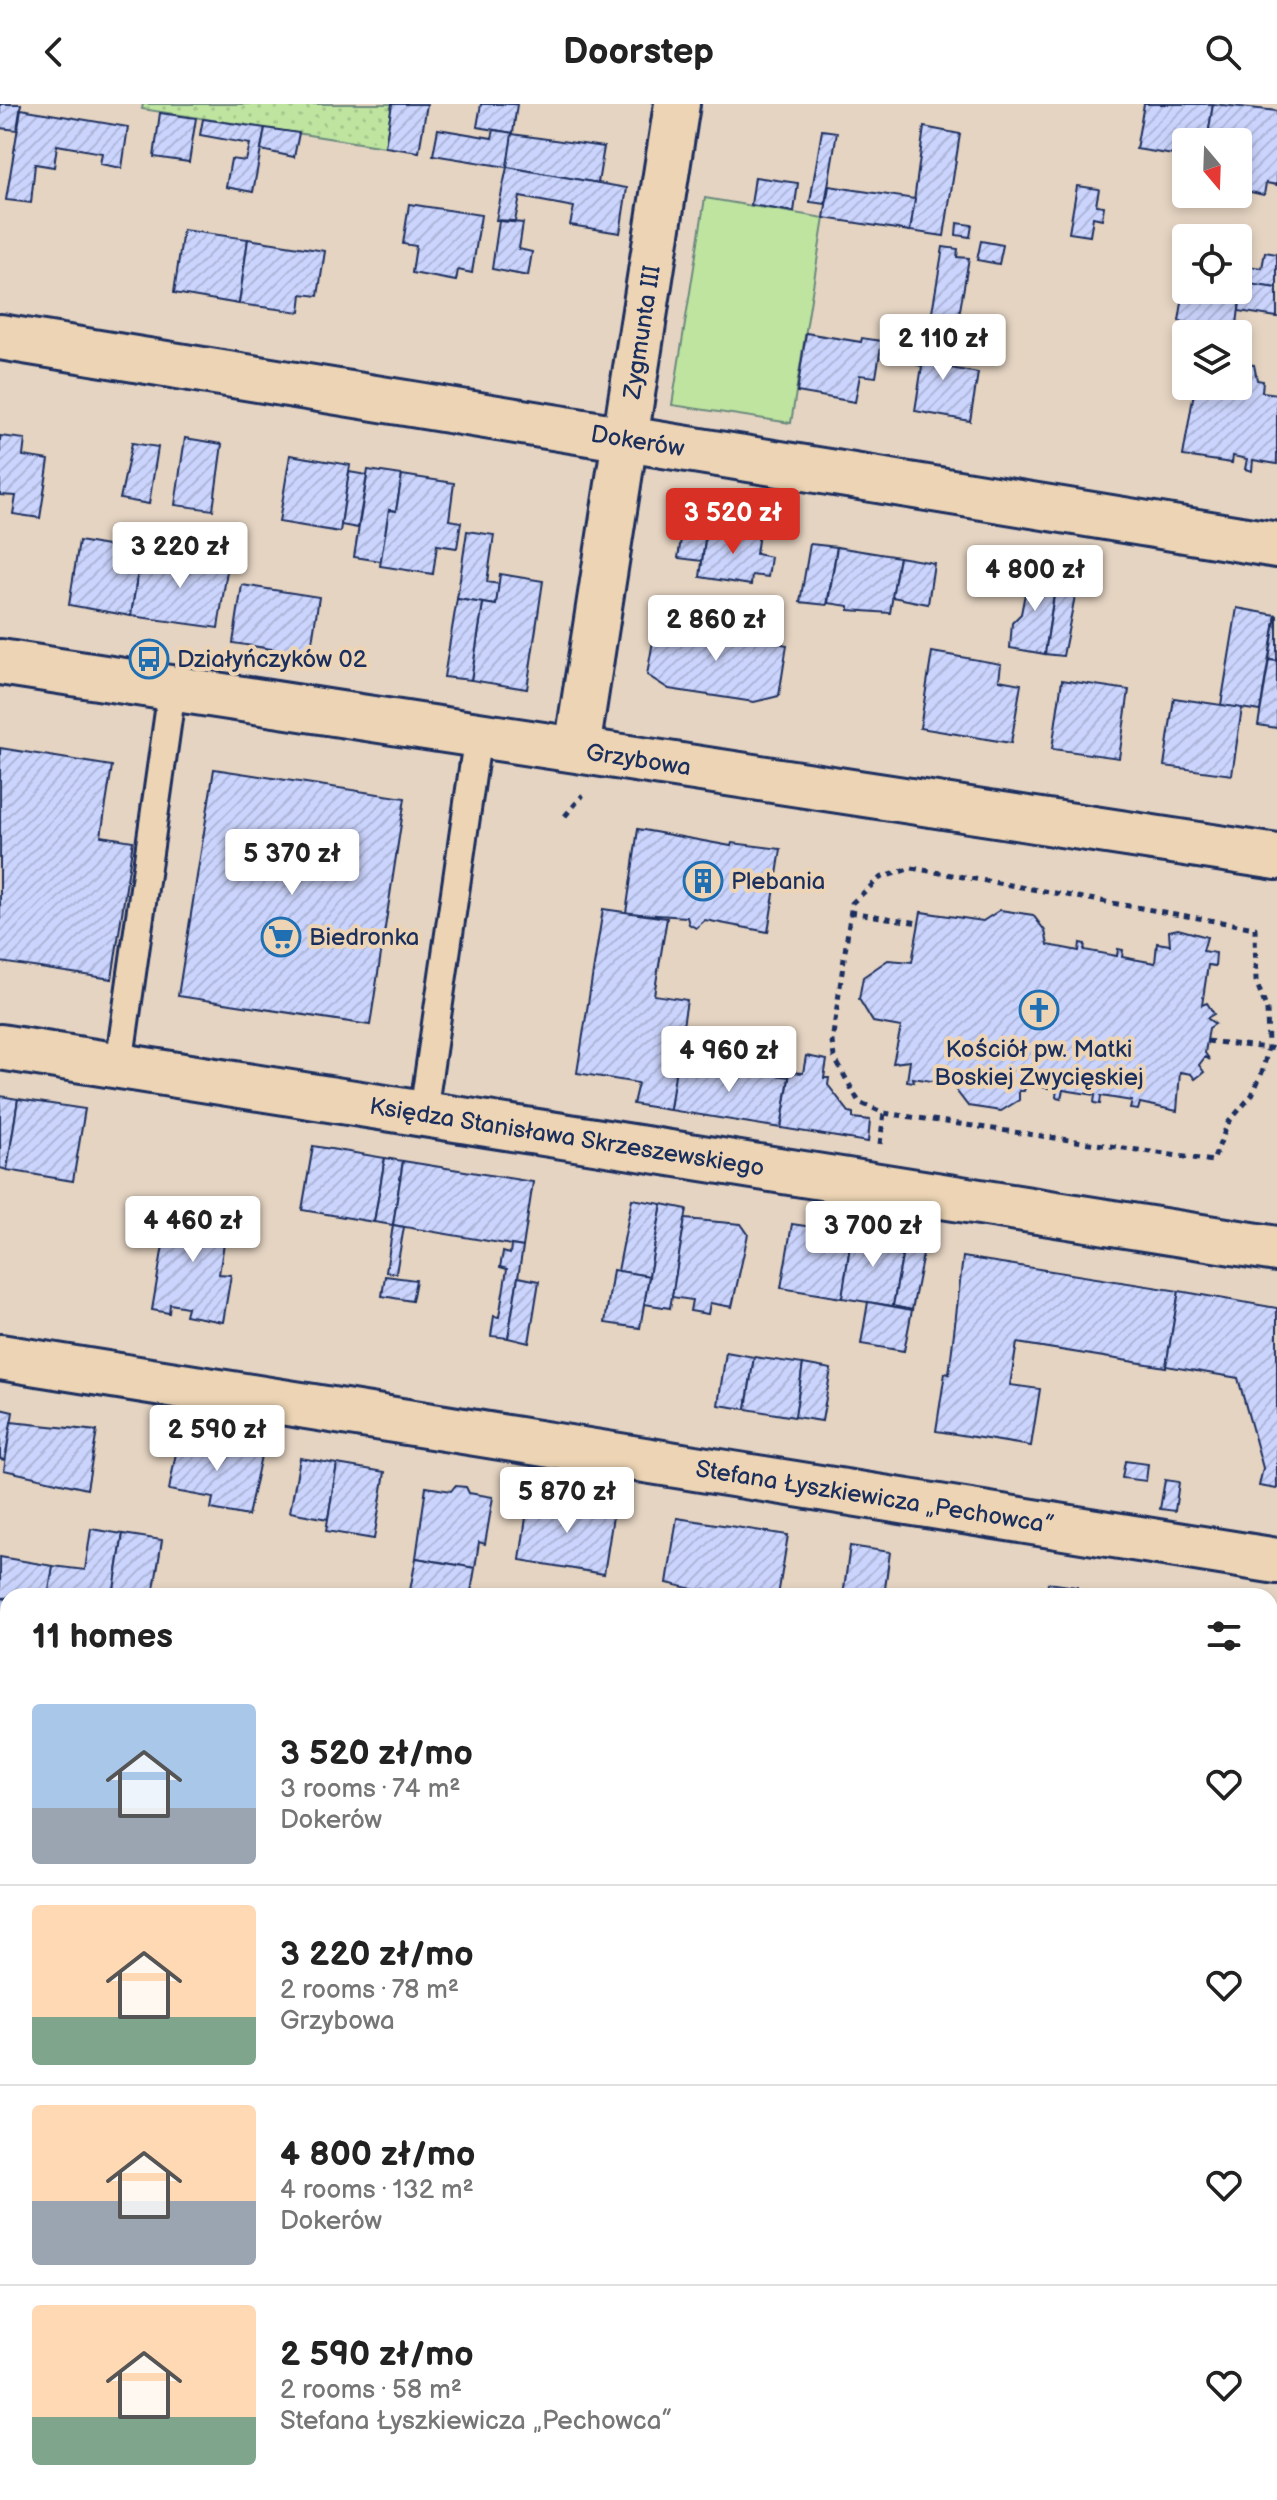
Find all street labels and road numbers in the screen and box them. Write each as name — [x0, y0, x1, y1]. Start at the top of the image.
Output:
street label: Zygmunta III — [617, 263, 666, 402]
street label: Dokerów — [589, 419, 686, 463]
street label: Grzybowa — [584, 737, 693, 782]
street label: Księdza Stanisława Skrzeszewskiego — [367, 1091, 766, 1182]
street label: Stefana Łyszkiewicza „Pechowca” — [694, 1454, 1056, 1540]

